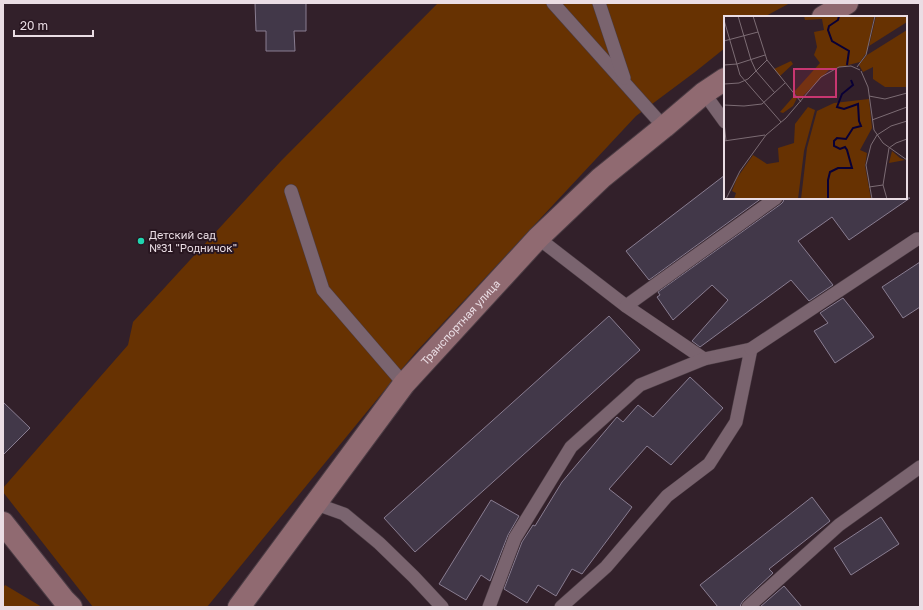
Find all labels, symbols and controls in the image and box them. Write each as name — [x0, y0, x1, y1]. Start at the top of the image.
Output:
scale bar — [14, 12, 93, 38]
inset map — [724, 16, 907, 199]
text: 20 m — [20, 18, 48, 33]
place label: Детский сад №31 "Родничок" — [149, 228, 237, 254]
marker: Детский сад №31 "Родничок" — [136, 236, 146, 246]
street label: Транспортная улица — [418, 277, 502, 367]

